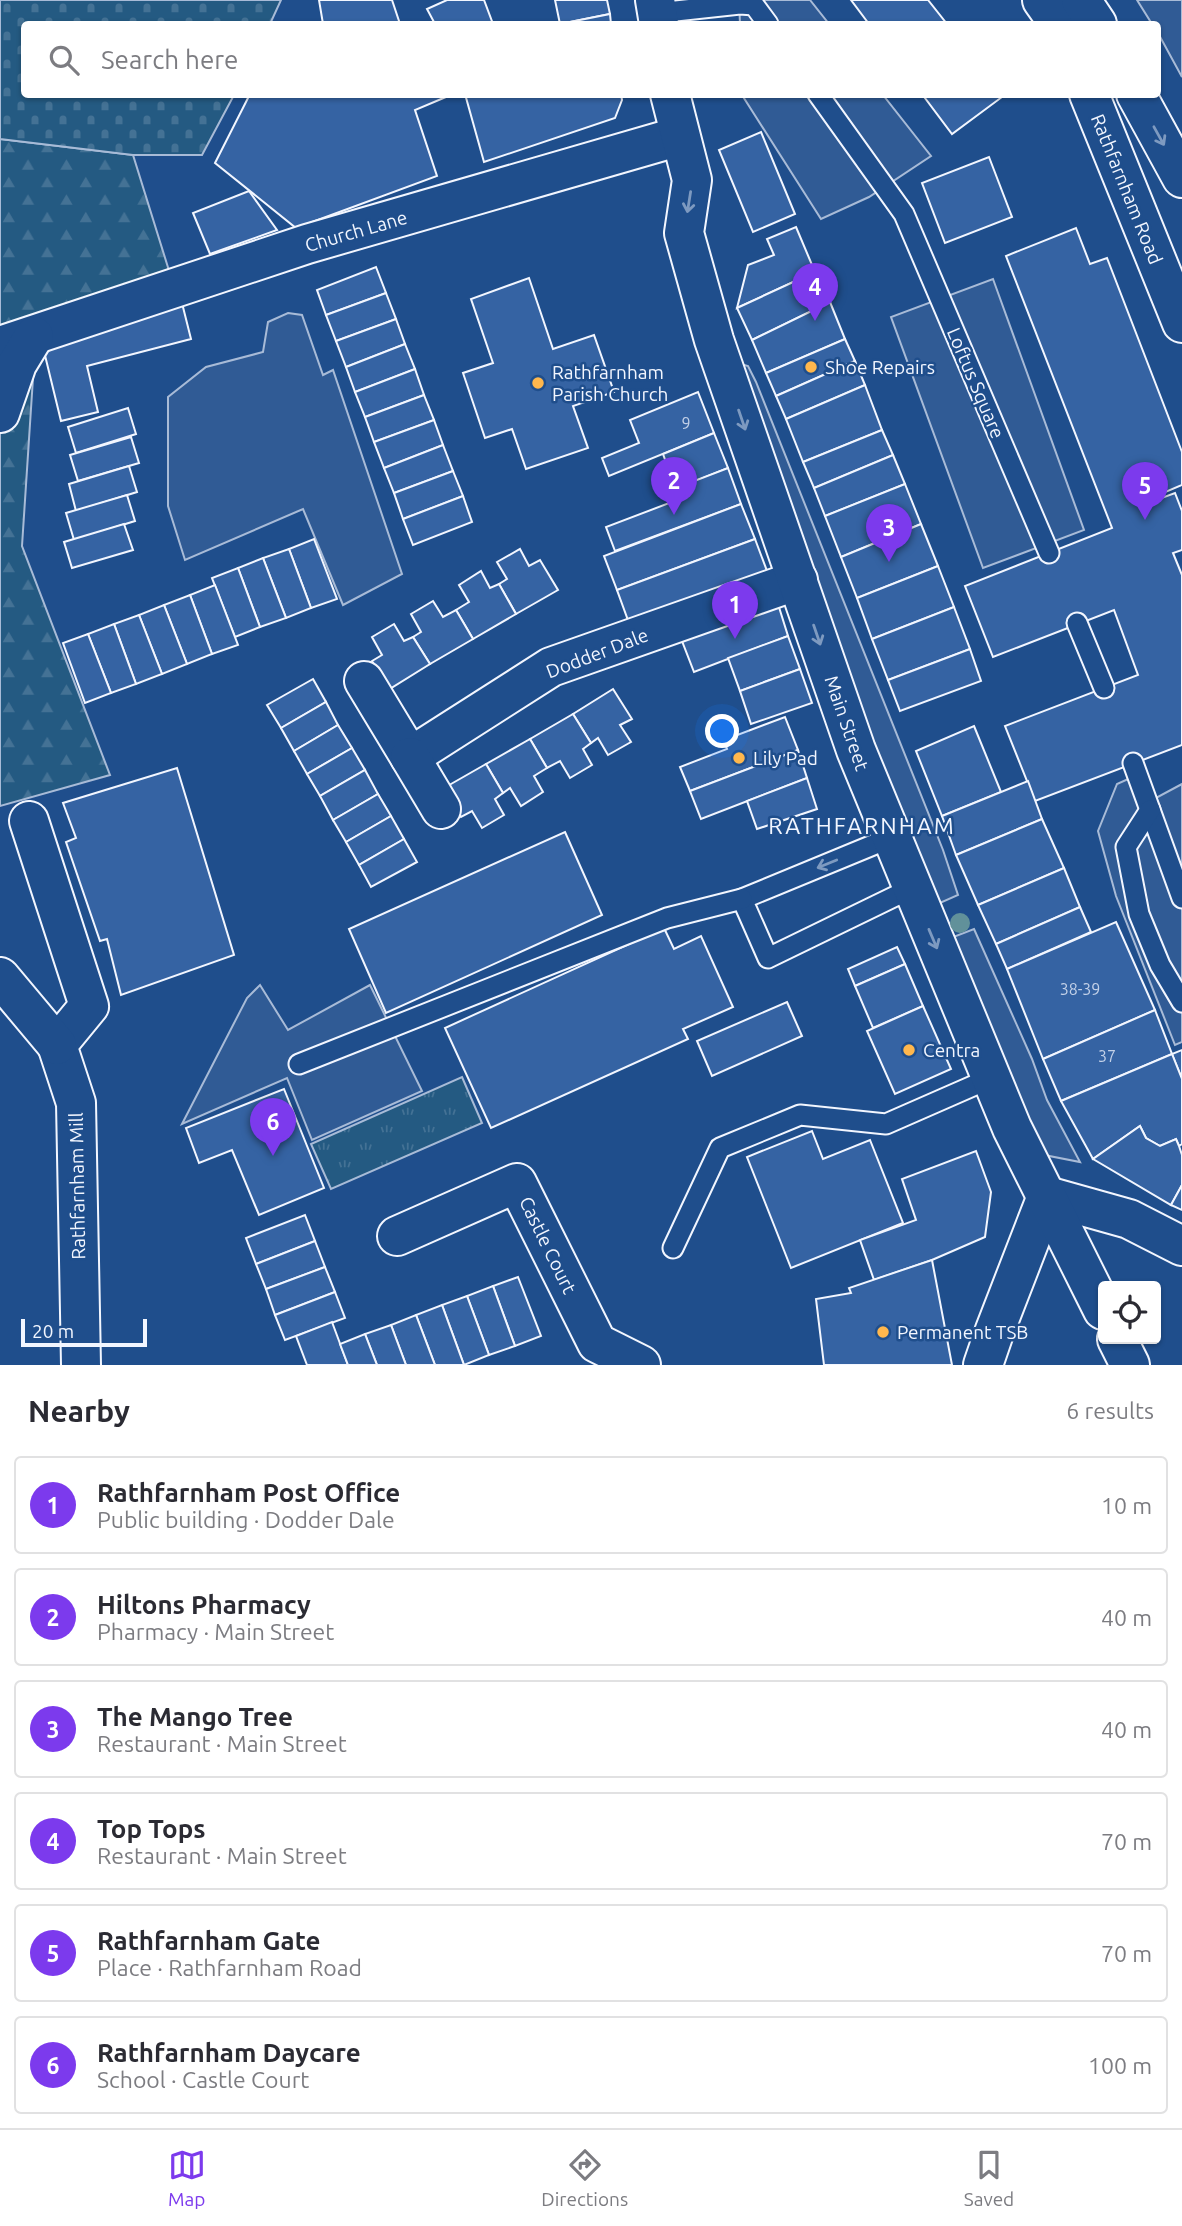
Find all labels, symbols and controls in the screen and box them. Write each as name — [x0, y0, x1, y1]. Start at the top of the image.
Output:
search box — [21, 21, 1161, 98]
icon: search — [45, 41, 83, 79]
text: Search here — [101, 45, 238, 74]
street label: Rathfarnham Road — [1087, 111, 1167, 267]
one-way arrow — [1153, 125, 1166, 146]
one-way arrow — [682, 190, 695, 213]
street label: Church Lane — [302, 206, 410, 256]
pin: 4 — [792, 263, 838, 321]
street label: Loftus Square — [943, 324, 1009, 442]
place label: Shoe Repairs — [825, 356, 935, 378]
marker: Shoe Repairs — [803, 359, 819, 375]
place label: Rathfarnham Parish Church — [552, 361, 668, 405]
marker: Rathfarnham Parish Church — [530, 375, 546, 391]
one-way arrow — [737, 409, 749, 431]
house number: 9 — [681, 414, 691, 432]
pin: 2 — [651, 457, 697, 515]
pin: 5 — [1122, 462, 1168, 520]
pin: 3 — [866, 504, 912, 562]
pin: 1 — [712, 581, 758, 639]
street label: Dodder Dale — [543, 623, 651, 683]
one-way arrow — [812, 624, 824, 646]
street label: Main Street — [820, 673, 874, 774]
your location — [705, 714, 739, 748]
place label: Lily Pad — [753, 747, 818, 769]
marker: Lily Pad — [731, 750, 747, 766]
district label: RATHFARNHAM — [768, 813, 956, 838]
one-way arrow — [817, 858, 839, 871]
one-way arrow — [927, 928, 940, 949]
house number: 38-39 — [1060, 980, 1100, 998]
place label: Centra — [923, 1039, 980, 1061]
marker: Centra — [901, 1042, 917, 1058]
house number: 37 — [1098, 1047, 1116, 1065]
pin: 6 — [250, 1098, 296, 1156]
street label: Rathfarnham Mill — [65, 1112, 89, 1260]
street label: Castle Court — [515, 1193, 581, 1298]
map controls — [1098, 1281, 1161, 1344]
button: locate — [1098, 1281, 1161, 1344]
scale bar — [21, 1316, 147, 1348]
text: 20 m — [32, 1320, 74, 1342]
place label: Permanent TSB — [897, 1321, 1028, 1343]
marker: Permanent TSB — [875, 1324, 891, 1340]
text: Nearby — [28, 1394, 130, 1428]
text: 6 results — [1066, 1398, 1154, 1423]
text: Rathfarnham Post Office — [97, 1478, 400, 1507]
text: 1 — [47, 1493, 59, 1518]
text: 10 m — [1101, 1493, 1152, 1518]
text: Public building · Dodder Dale — [97, 1507, 395, 1532]
text: Hiltons Pharmacy — [97, 1590, 311, 1619]
text: 2 — [47, 1605, 59, 1630]
text: 40 m — [1101, 1605, 1152, 1630]
text: Pharmacy · Main Street — [97, 1619, 334, 1644]
text: The Mango Tree — [97, 1702, 293, 1731]
text: 3 — [47, 1717, 59, 1742]
text: 40 m — [1101, 1717, 1152, 1742]
text: Restaurant · Main Street — [97, 1731, 347, 1756]
text: Top Tops — [97, 1814, 206, 1843]
text: 4 — [47, 1829, 59, 1854]
text: 70 m — [1101, 1829, 1152, 1854]
text: Restaurant · Main Street — [97, 1843, 347, 1868]
text: Rathfarnham Gate — [97, 1926, 320, 1955]
text: 5 — [47, 1941, 59, 1966]
text: 70 m — [1101, 1941, 1152, 1966]
text: Place · Rathfarnham Road — [97, 1955, 362, 1980]
text: Rathfarnham Daycare — [97, 2038, 361, 2067]
text: 6 — [47, 2053, 59, 2078]
text: 100 m — [1088, 2053, 1152, 2078]
text: School · Castle Court — [97, 2067, 309, 2092]
tab: Map — [168, 2146, 206, 2210]
tab: Directions — [541, 2146, 628, 2210]
tab: Saved — [964, 2146, 1014, 2210]

